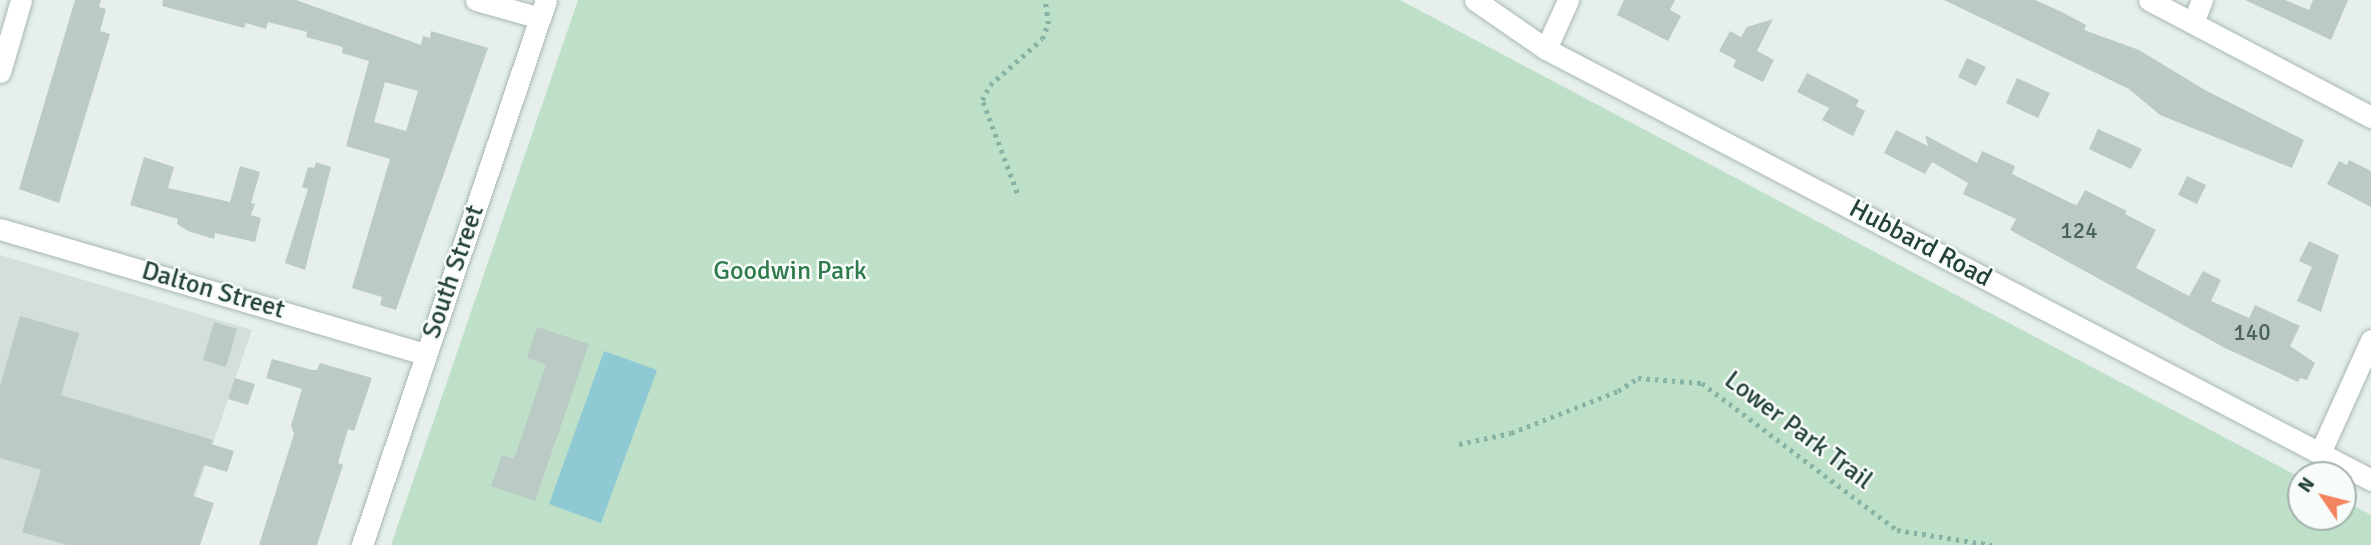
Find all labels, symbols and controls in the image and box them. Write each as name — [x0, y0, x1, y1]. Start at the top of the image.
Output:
street label: Hubbard Road — [1843, 193, 1997, 295]
street label: South Street — [417, 201, 491, 343]
house number: 124 — [2060, 217, 2098, 245]
street label: Dalton Street — [138, 256, 288, 326]
park label: Goodwin Park — [713, 256, 867, 288]
house number: 140 — [2233, 319, 2271, 347]
street label: Lower Park Trail — [1718, 365, 1878, 497]
north arrow — [2287, 461, 2357, 531]
text: N — [2293, 473, 2320, 497]

